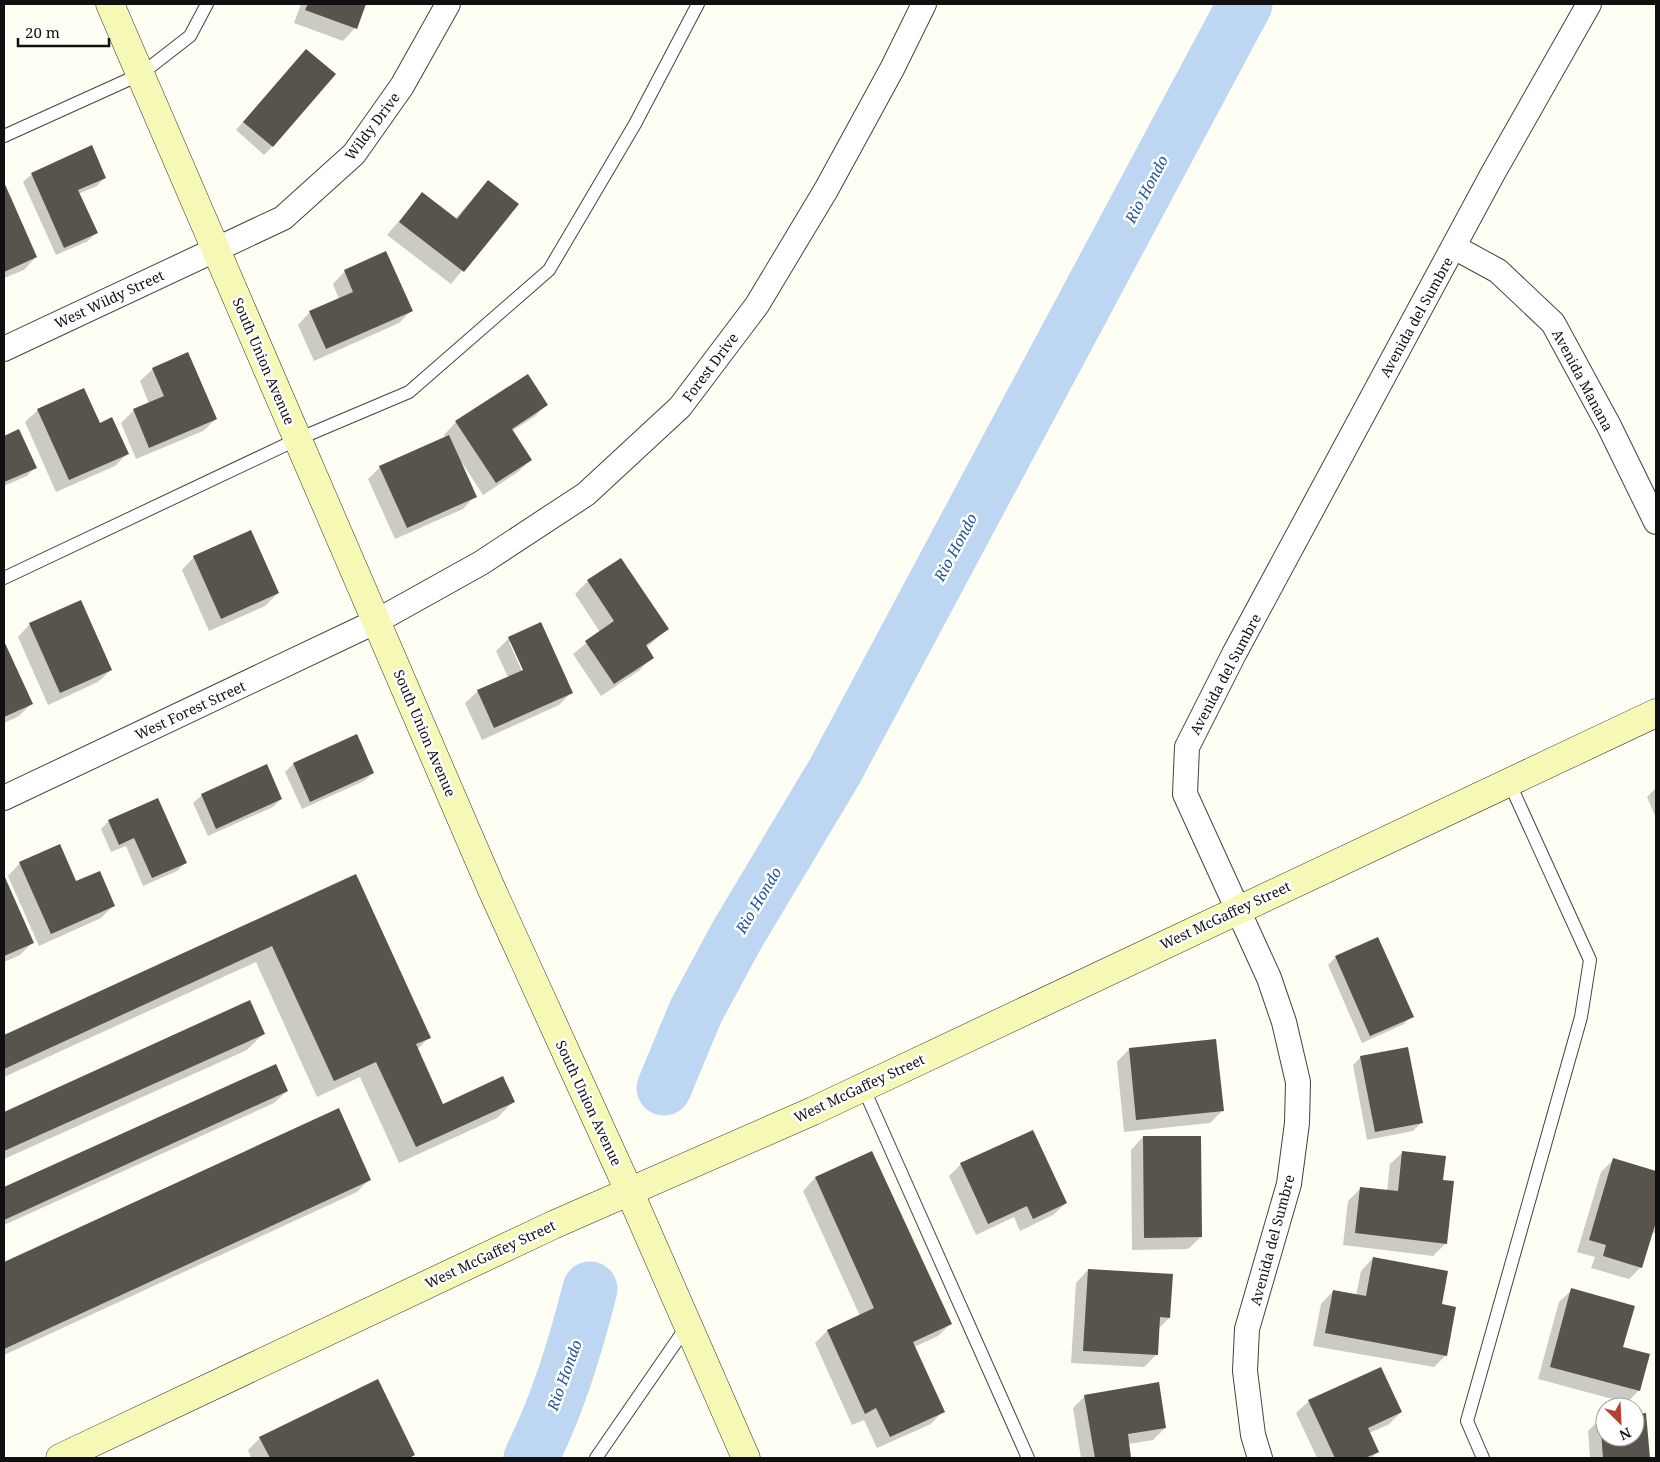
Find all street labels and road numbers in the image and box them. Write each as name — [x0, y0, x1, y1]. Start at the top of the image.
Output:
street label: Wildy Drive — [340, 88, 404, 164]
street label: Avenida del Sumbre — [1375, 253, 1457, 381]
street label: West Wildy Street — [51, 265, 167, 333]
street label: South Union Avenue — [229, 295, 299, 427]
street label: Avenida Manana — [1548, 326, 1618, 434]
street label: Forest Drive — [678, 329, 742, 405]
street label: Avenida del Sumbre — [1185, 610, 1265, 738]
street label: South Union Avenue — [390, 667, 460, 799]
street label: West Forest Street — [132, 676, 248, 744]
street label: West McGaffey Street — [1157, 876, 1293, 954]
street label: South Union Avenue — [552, 1037, 626, 1169]
street label: West McGaffey Street — [791, 1049, 927, 1127]
street label: Avenida del Sumbre — [1245, 1172, 1299, 1308]
street label: West McGaffey Street — [422, 1215, 558, 1293]

